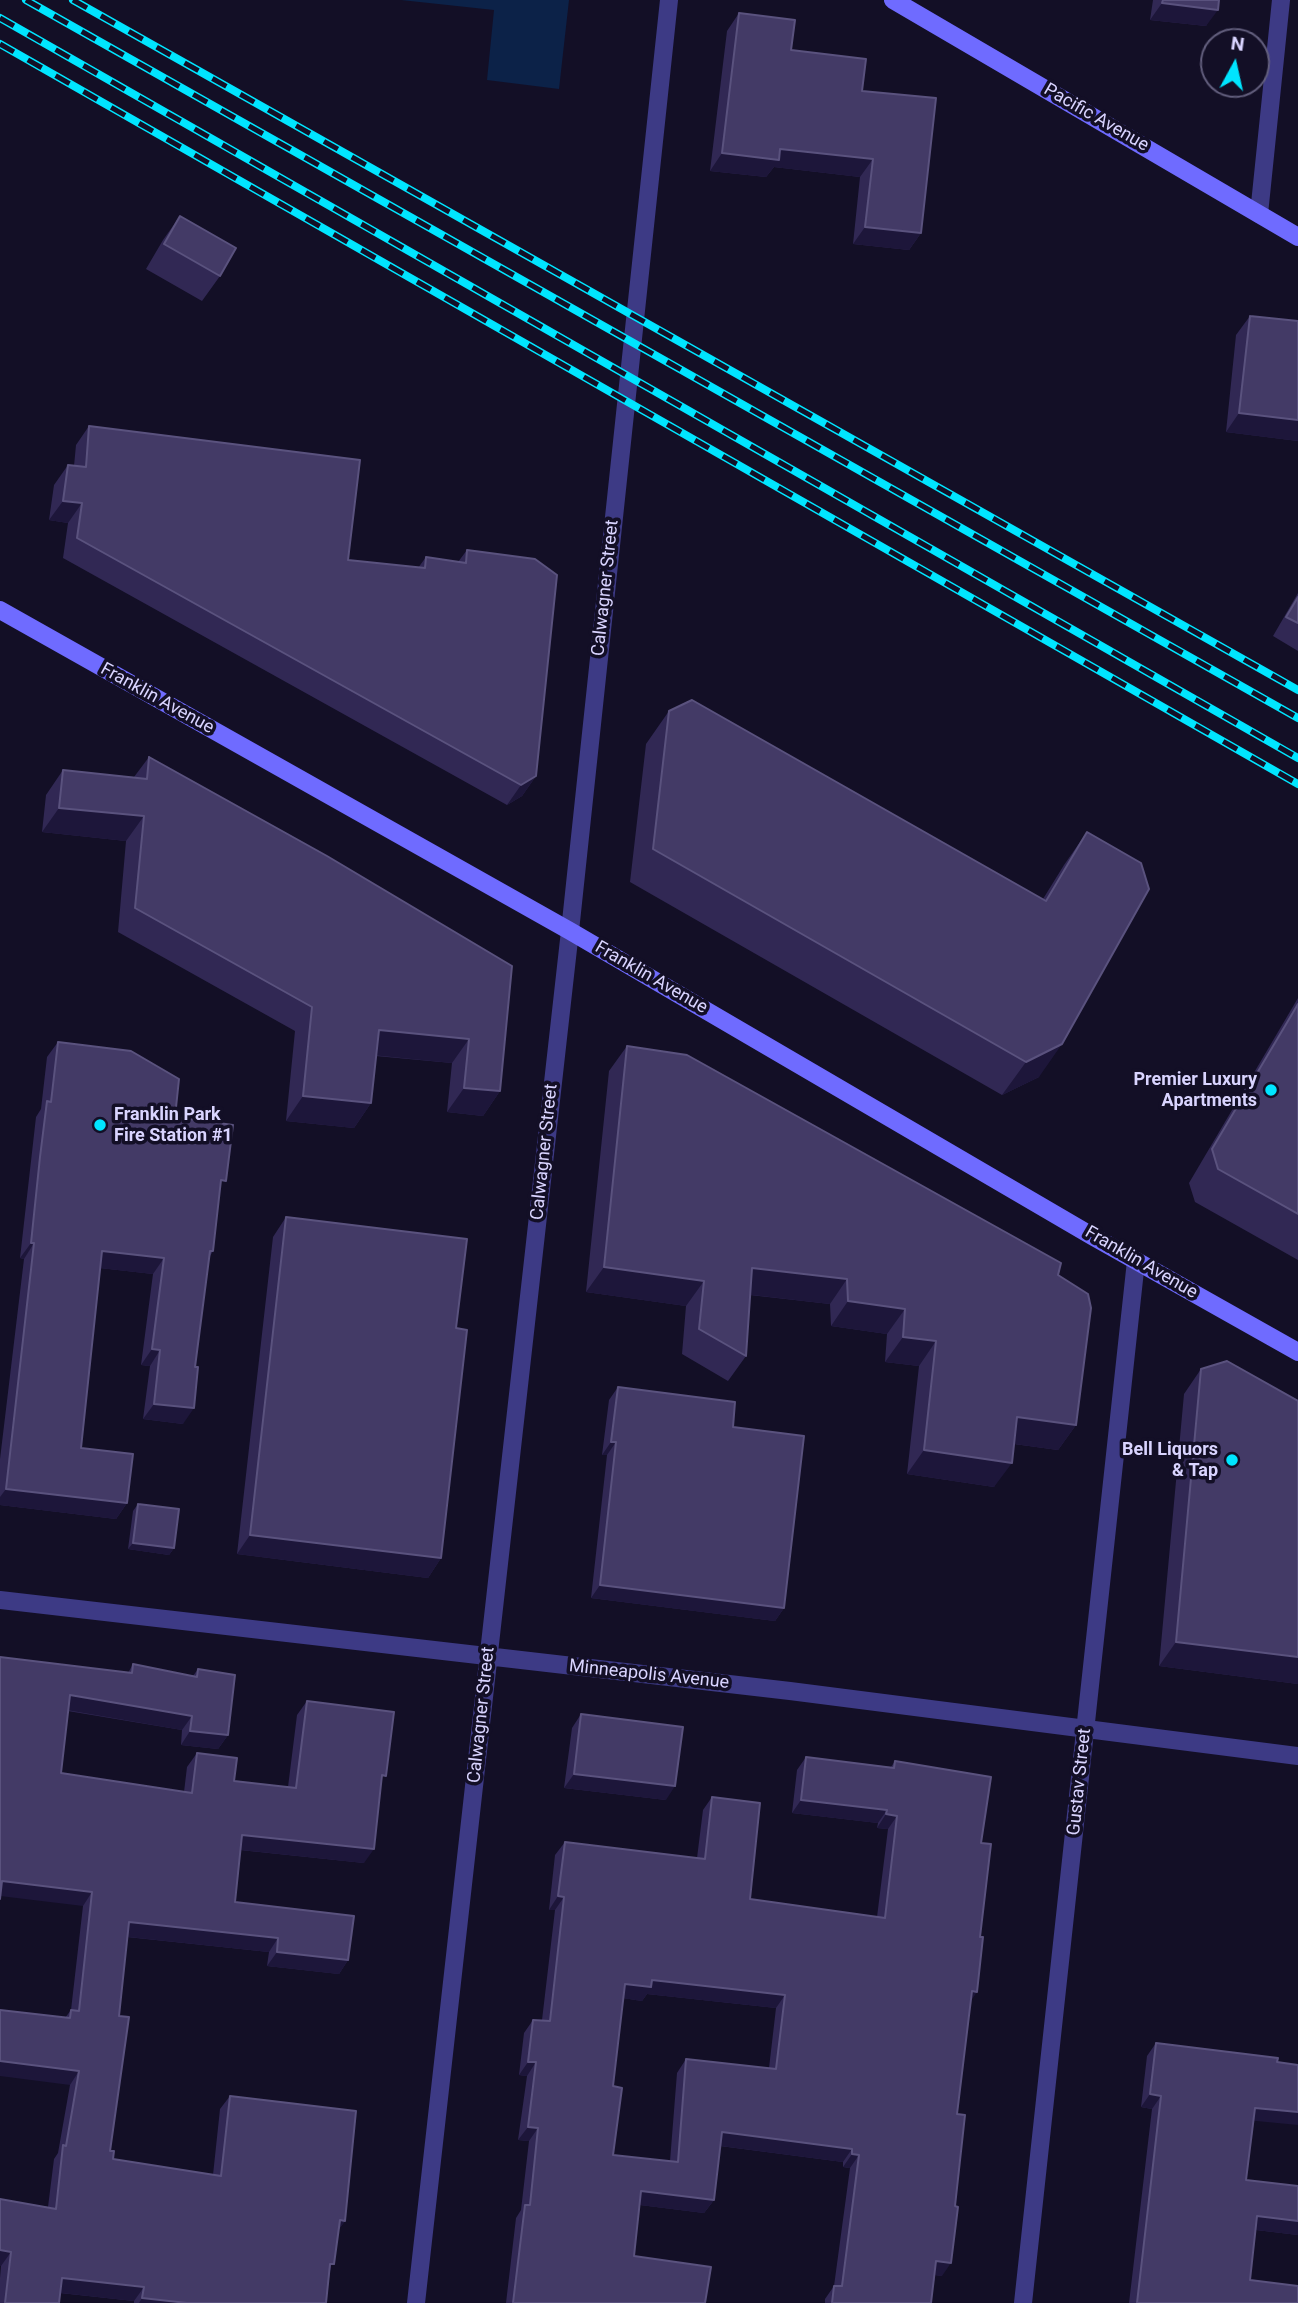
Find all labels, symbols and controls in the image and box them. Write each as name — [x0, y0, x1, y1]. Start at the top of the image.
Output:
north arrow — [1200, 28, 1270, 98]
text: N — [1229, 31, 1246, 56]
street label: Pacific Avenue — [1040, 79, 1152, 157]
street label: Calwagner Street — [588, 519, 624, 657]
street label: Franklin Avenue — [97, 659, 217, 739]
street label: Franklin Avenue — [591, 937, 711, 1019]
place label: Premier Luxury Apartments — [1133, 1069, 1257, 1112]
marker: Premier Luxury Apartments — [1263, 1082, 1279, 1098]
street label: Calwagner Street — [527, 1083, 563, 1221]
place label: Franklin Park Fire Station #1 — [114, 1104, 233, 1146]
marker: Franklin Park Fire Station #1 — [92, 1117, 108, 1133]
street label: Franklin Avenue — [1081, 1222, 1201, 1304]
place label: Bell Liquors & Tap — [1122, 1439, 1218, 1482]
marker: Bell Liquors & Tap — [1224, 1452, 1240, 1468]
street label: Calwagner Street — [464, 1646, 500, 1784]
street label: Minneapolis Avenue — [568, 1656, 730, 1694]
street label: Gustav Street — [1064, 1727, 1096, 1837]

